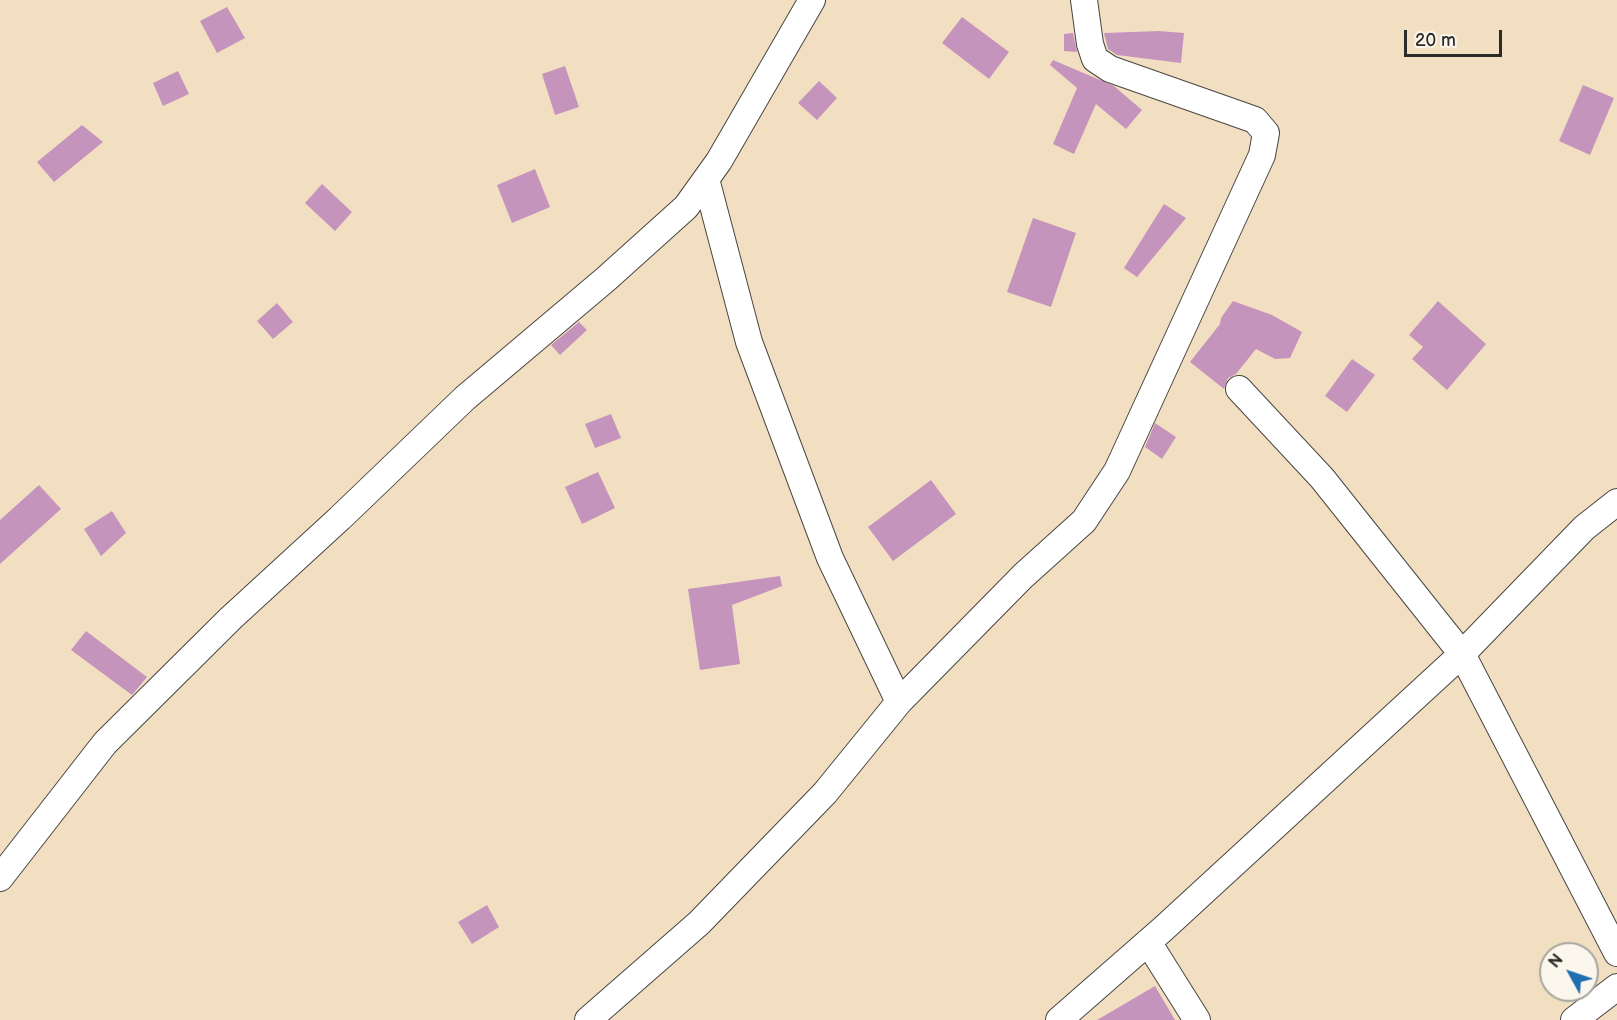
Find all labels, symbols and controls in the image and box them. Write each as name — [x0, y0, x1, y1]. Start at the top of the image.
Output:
scale bar — [1407, 18, 1504, 56]
text: 20 m — [1415, 30, 1456, 51]
north arrow — [1539, 942, 1599, 1002]
text: N — [1545, 951, 1568, 972]

